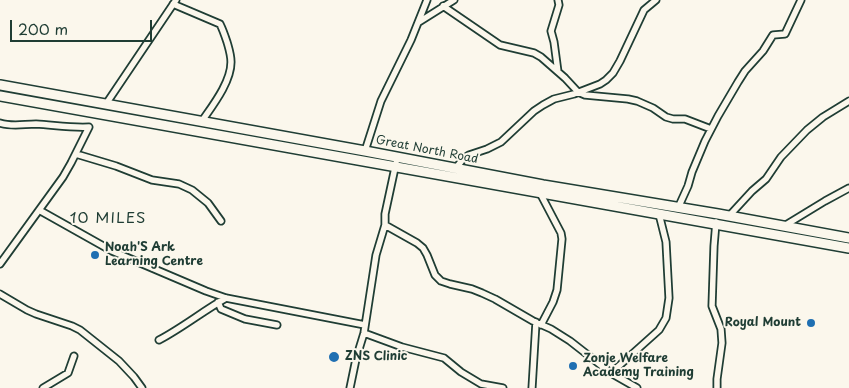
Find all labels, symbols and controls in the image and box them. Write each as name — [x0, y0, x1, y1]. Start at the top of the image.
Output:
scale bar — [12, 10, 155, 42]
text: 200 m — [18, 17, 68, 40]
street label: Great North Road — [375, 133, 479, 167]
district label: 10 MILES — [69, 210, 147, 228]
place label: Noah'S Ark Learning Centre — [105, 241, 203, 269]
marker: Noah'S Ark Learning Centre — [89, 249, 101, 261]
place label: Royal Mount — [725, 316, 801, 330]
marker: Royal Mount — [805, 317, 817, 329]
marker: ZNS Clinic — [327, 350, 341, 364]
place label: ZNS Clinic — [345, 350, 407, 364]
place label: Zonje Welfare Academy Training — [583, 352, 694, 380]
marker: Zonje Welfare Academy Training — [567, 360, 579, 372]

